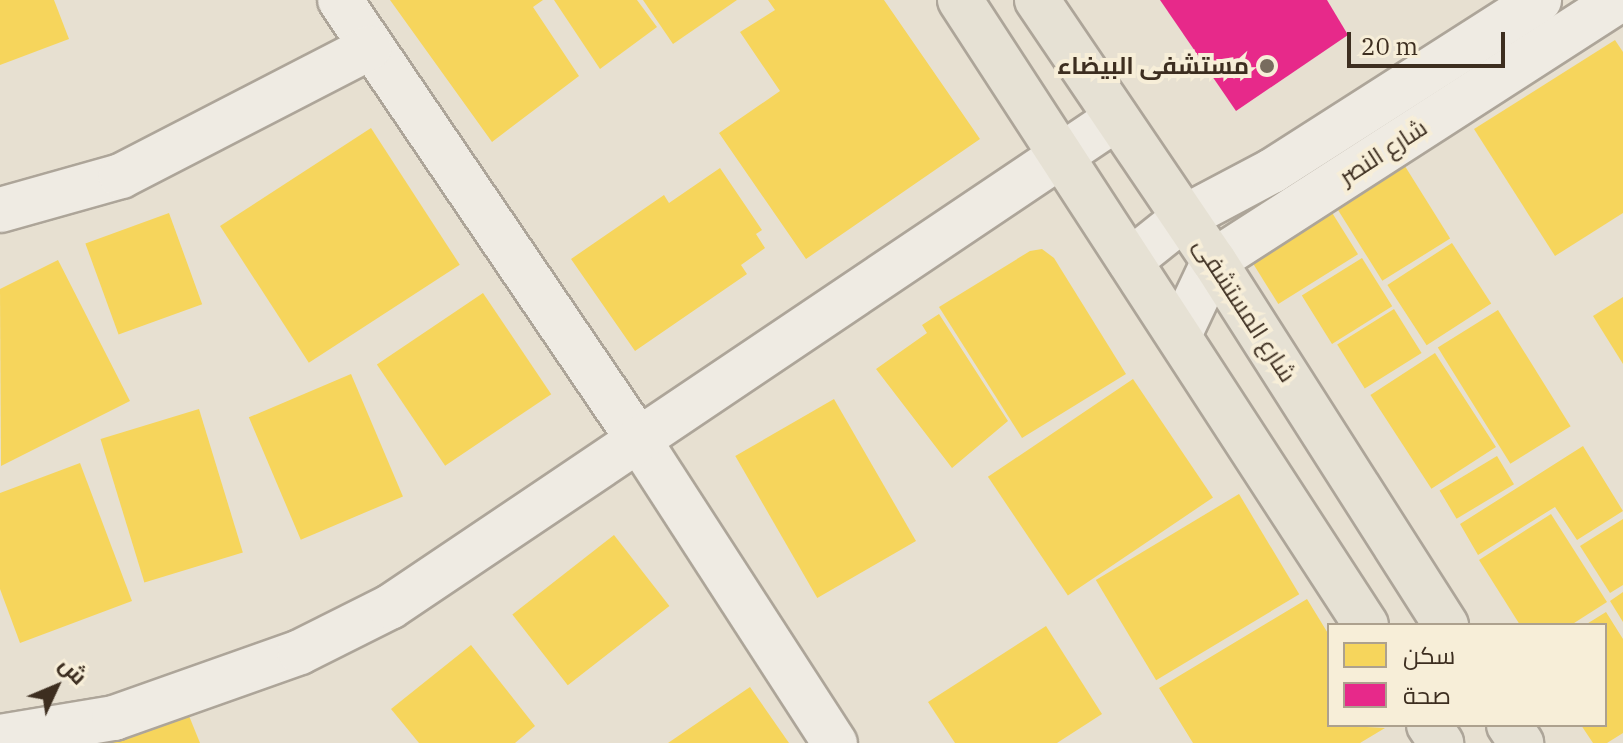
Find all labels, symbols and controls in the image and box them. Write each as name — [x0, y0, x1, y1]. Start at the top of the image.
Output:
scale bar — [1351, 16, 1509, 66]
text: 20 m — [1361, 30, 1418, 62]
place label: مستشفى البيضاء — [1057, 52, 1249, 80]
marker: مستشفى البيضاء — [1256, 55, 1278, 77]
street label: شارع النصر — [1334, 113, 1432, 191]
street label: شارع المستشفى — [1188, 232, 1302, 388]
legend — [1327, 623, 1607, 727]
text: سكن — [1403, 639, 1455, 671]
north arrow — [16, 647, 96, 727]
text: ش — [53, 650, 94, 690]
text: صحة — [1403, 679, 1451, 711]

